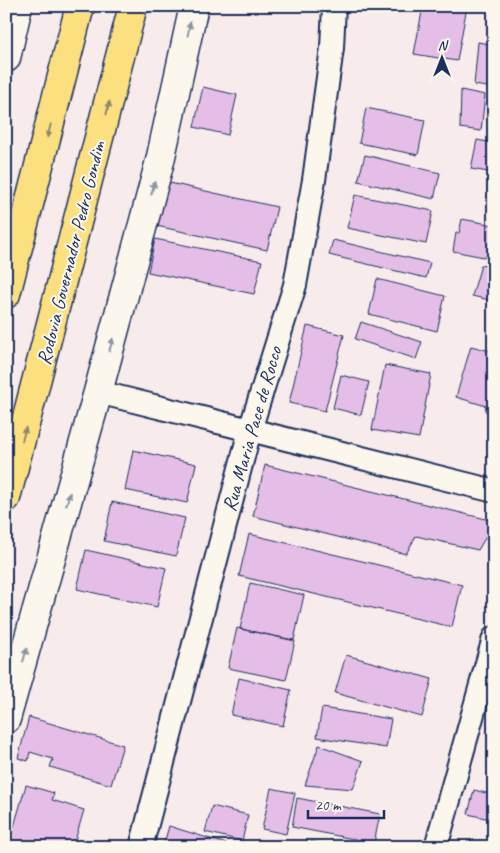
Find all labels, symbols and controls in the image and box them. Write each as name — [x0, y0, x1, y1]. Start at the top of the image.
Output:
one-way arrow — [185, 22, 193, 37]
north arrow — [418, 32, 468, 82]
text: N — [438, 37, 449, 54]
one-way arrow — [105, 100, 113, 115]
one-way arrow — [45, 123, 53, 138]
street label: Rodovia Governador Pedro Gondim — [31, 138, 111, 368]
one-way arrow — [149, 180, 157, 195]
one-way arrow — [107, 337, 115, 352]
street label: Rua Maria Pace de Rocco — [217, 343, 288, 514]
one-way arrow — [20, 427, 28, 442]
one-way arrow — [65, 491, 73, 506]
one-way arrow — [21, 648, 29, 663]
scale bar — [308, 788, 384, 820]
text: 20 m — [315, 796, 342, 815]

